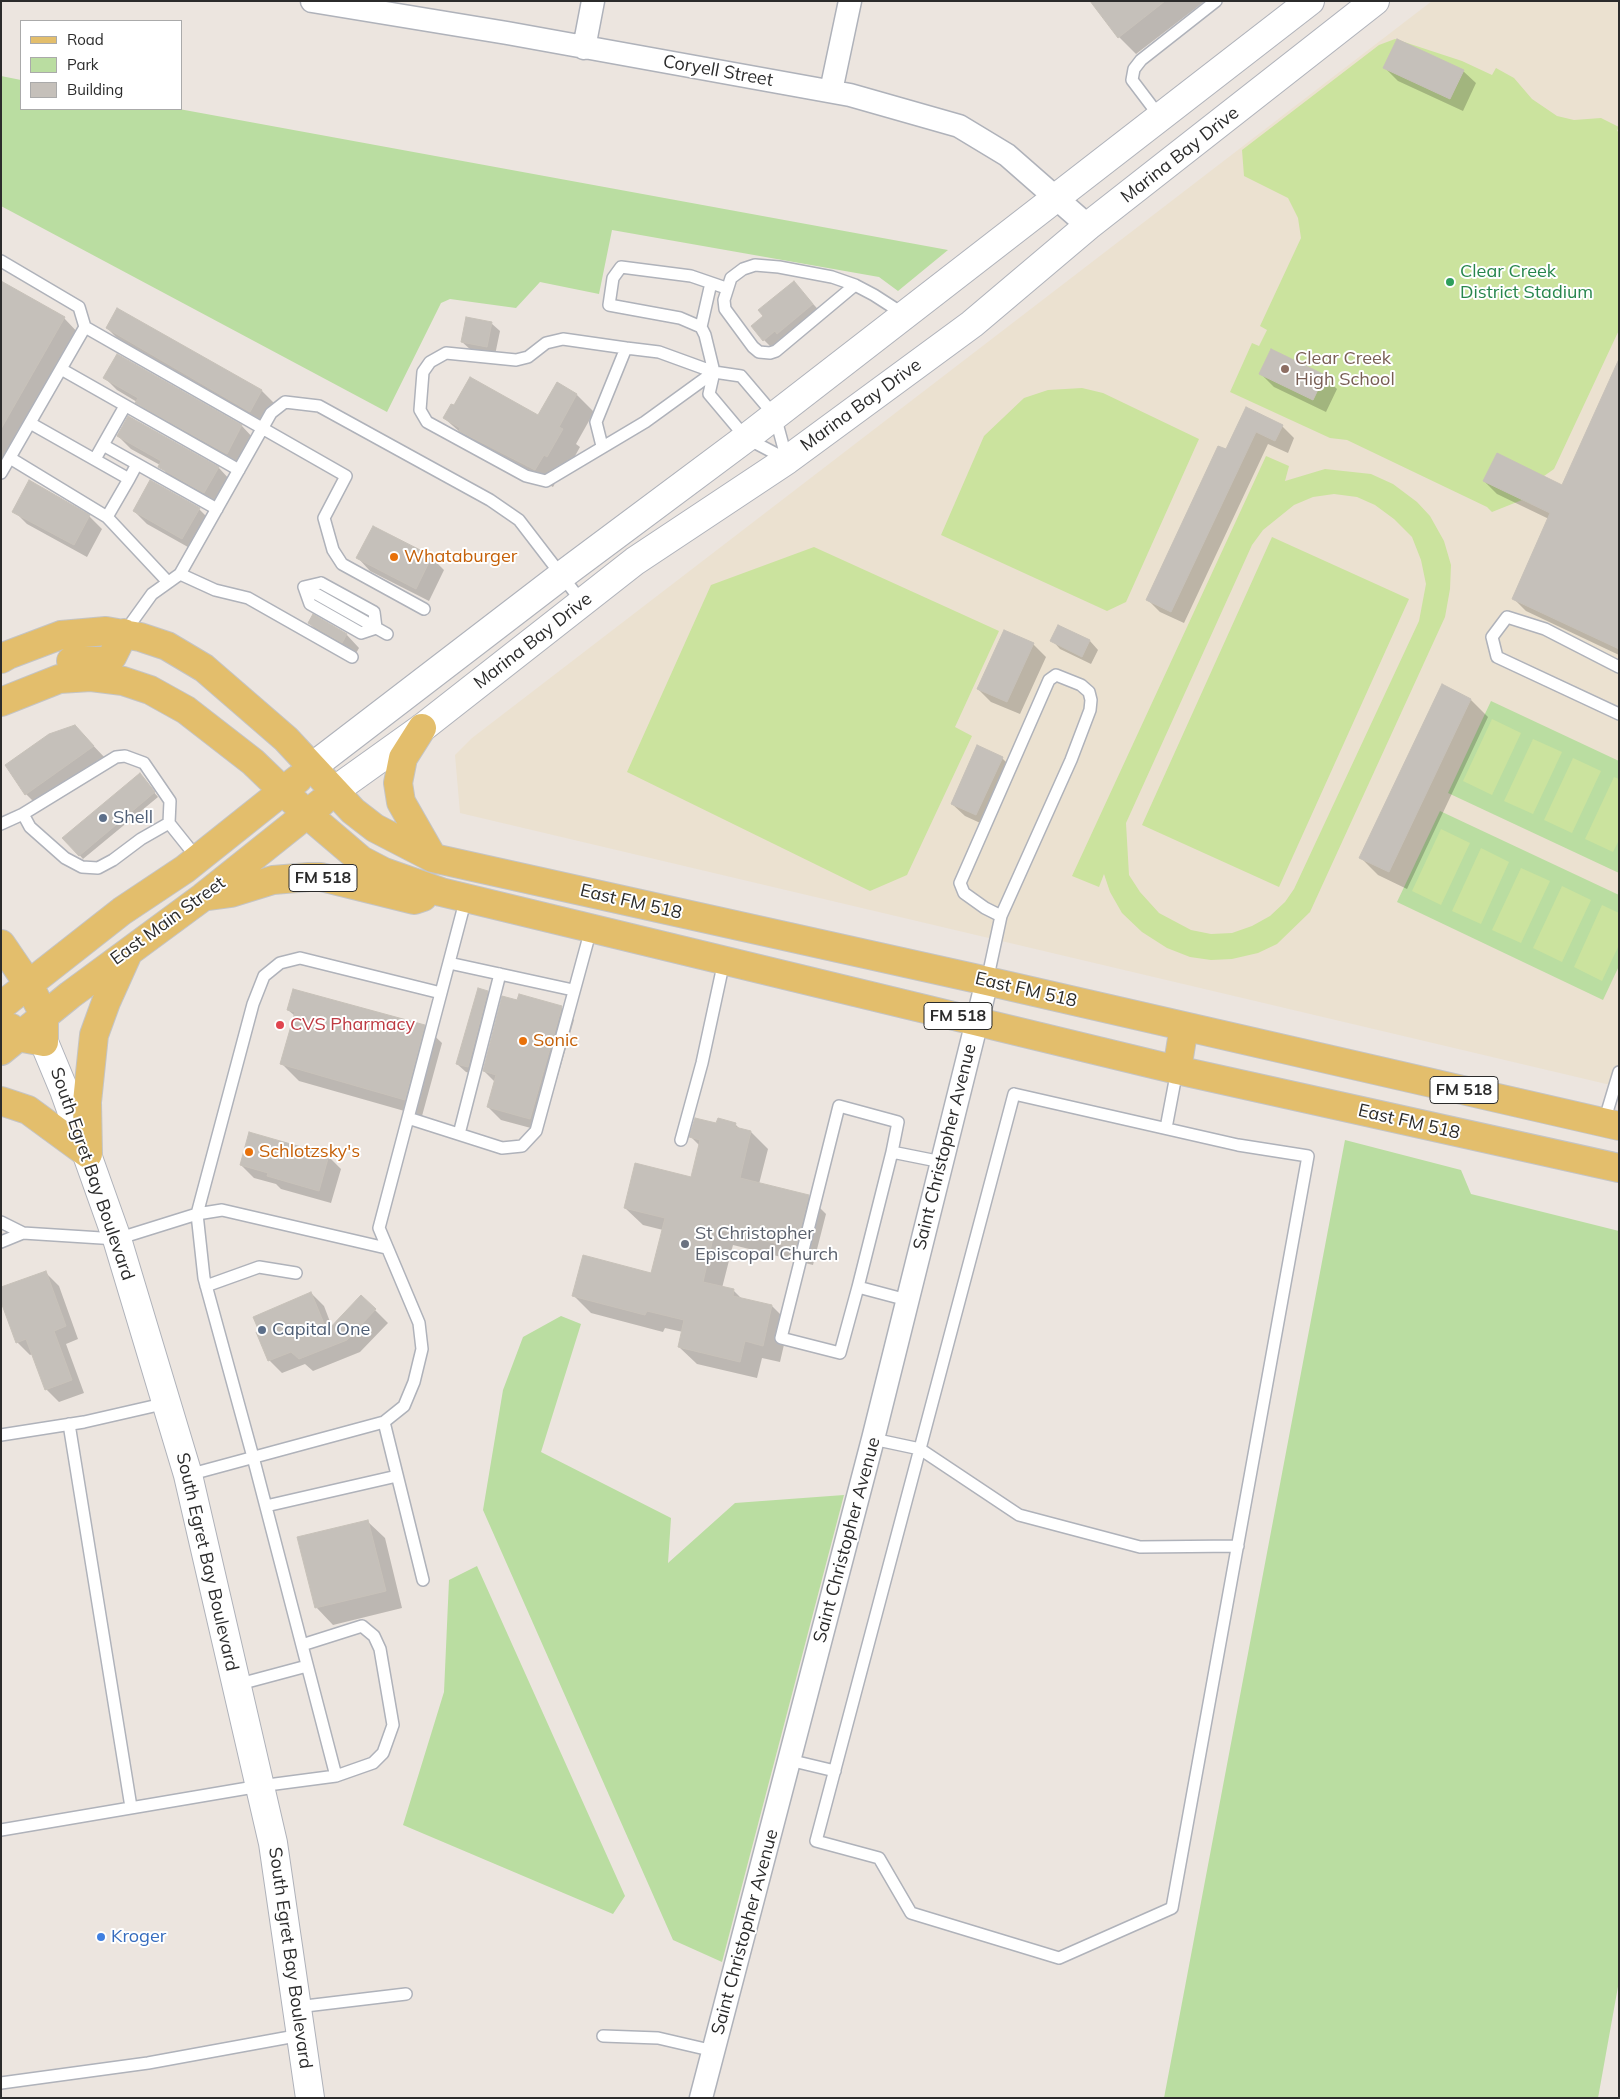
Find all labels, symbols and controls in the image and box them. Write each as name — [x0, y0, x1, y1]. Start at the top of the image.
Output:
legend — [20, 20, 182, 110]
text: Road — [67, 30, 104, 49]
street label: Coryell Street — [661, 51, 775, 91]
text: Park — [67, 55, 99, 74]
text: Building — [67, 80, 123, 99]
street label: Marina Bay Drive — [1117, 102, 1243, 208]
place label: Clear Creek District Stadium — [1460, 261, 1593, 304]
marker: Clear Creek District Stadium — [1444, 276, 1456, 288]
place label: Clear Creek High School — [1295, 348, 1395, 390]
street label: Marina Bay Drive — [796, 354, 926, 456]
marker: Clear Creek High School — [1279, 363, 1291, 375]
place label: Whataburger — [404, 546, 517, 568]
marker: Whataburger — [388, 551, 400, 563]
street label: Marina Bay Drive — [470, 588, 596, 694]
place label: Shell — [113, 807, 153, 829]
marker: Shell — [97, 812, 109, 824]
road number: FM 518 — [289, 864, 357, 891]
street label: East Main Street — [106, 872, 230, 970]
street label: East FM 518 — [578, 880, 684, 924]
street label: East FM 518 — [973, 968, 1079, 1012]
road number: FM 518 — [924, 1002, 992, 1030]
place label: CVS Pharmacy — [290, 1014, 415, 1036]
marker: CVS Pharmacy — [274, 1019, 286, 1031]
place label: Sonic — [533, 1030, 578, 1052]
marker: Sonic — [517, 1035, 529, 1047]
street label: Saint Christopher Avenue — [909, 1042, 981, 1252]
street label: South Egret Bay Boulevard — [45, 1065, 139, 1283]
road number: FM 518 — [1430, 1076, 1498, 1104]
street label: East FM 518 — [1356, 1100, 1462, 1144]
place label: Schlotzsky's — [259, 1141, 360, 1163]
marker: Schlotzsky's — [243, 1146, 255, 1158]
place label: St Christopher Episcopal Church — [695, 1223, 838, 1266]
marker: St Christopher Episcopal Church — [679, 1238, 691, 1250]
place label: Capital One — [272, 1319, 370, 1341]
marker: Capital One — [256, 1324, 268, 1336]
street label: Saint Christopher Avenue — [809, 1435, 885, 1645]
street label: South Egret Bay Boulevard — [171, 1451, 243, 1673]
street label: Saint Christopher Avenue — [707, 1827, 783, 2037]
street label: South Egret Bay Boulevard — [264, 1846, 316, 2070]
place label: Kroger — [111, 1926, 166, 1948]
marker: Kroger — [95, 1931, 107, 1943]

